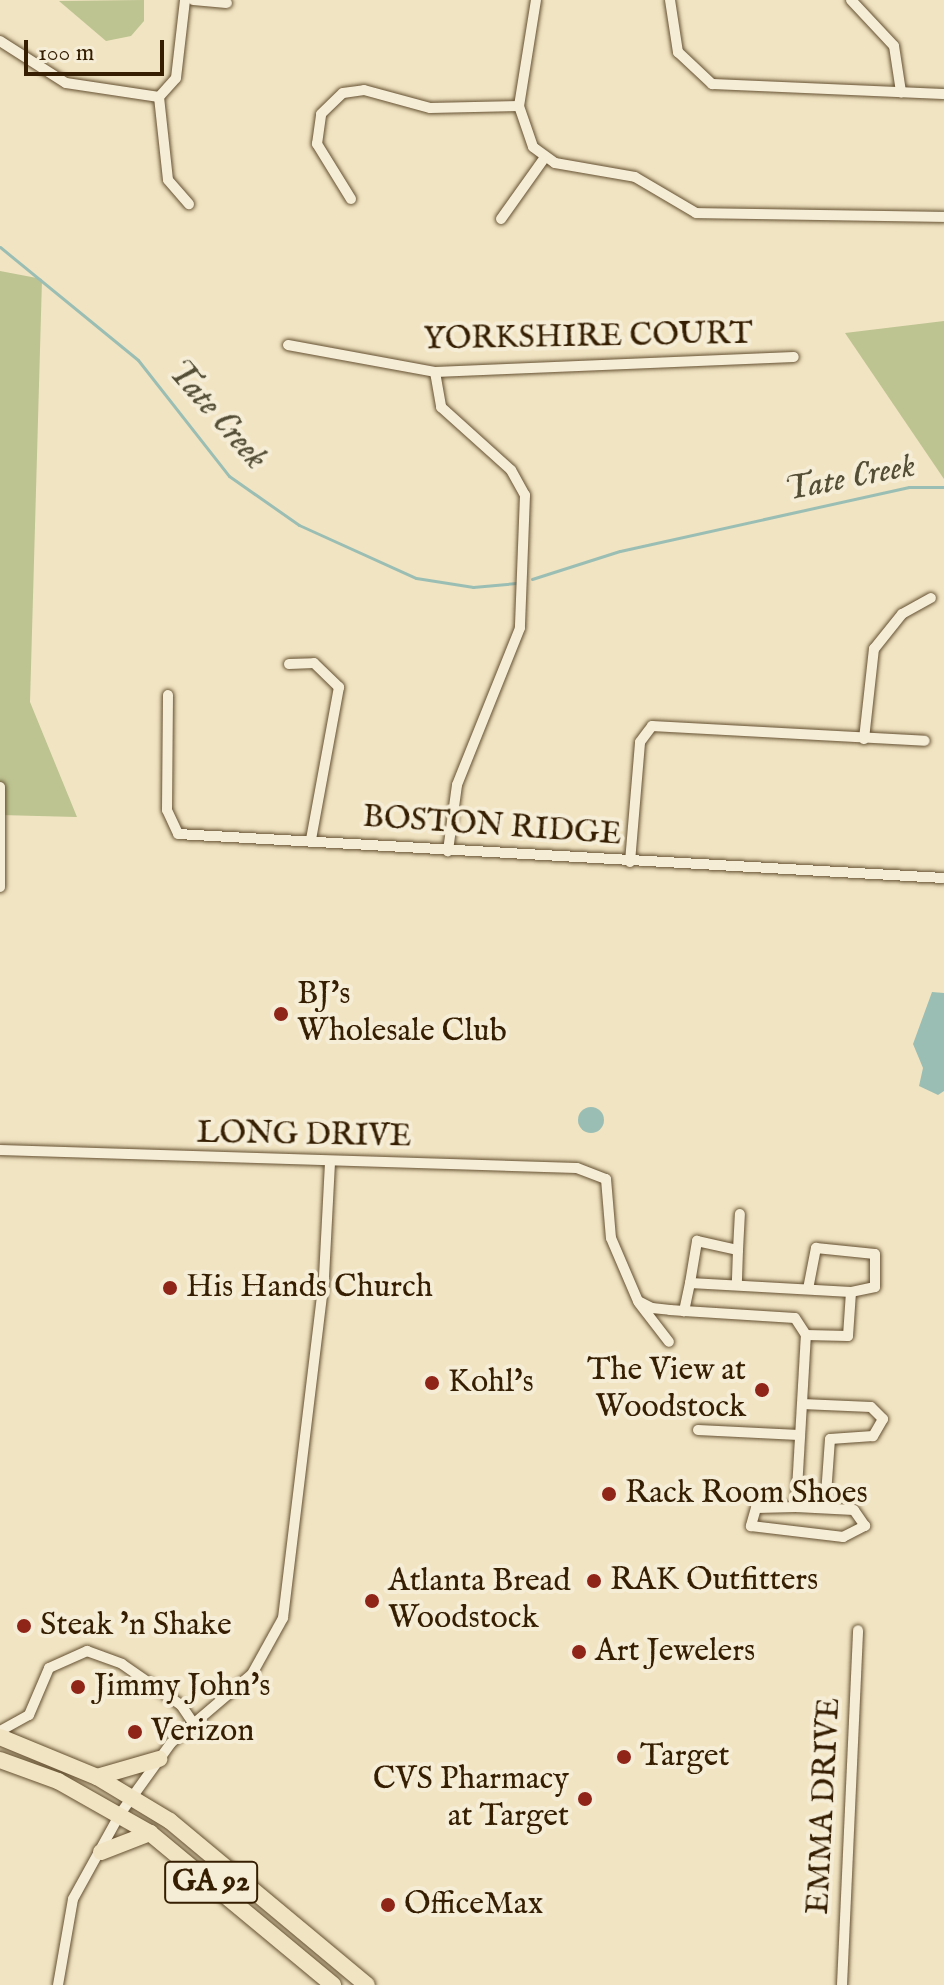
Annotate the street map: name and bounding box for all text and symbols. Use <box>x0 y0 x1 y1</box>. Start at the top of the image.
scale bar <box>28 24 168 74</box>
text: 100 m <box>38 38 94 69</box>
street label: YORKSHIRE COURT <box>423 316 753 360</box>
water label: Tate Creek <box>158 352 276 478</box>
water label: Tate Creek <box>781 445 919 511</box>
street label: BOSTON RIDGE <box>361 799 623 855</box>
place label: BJ's Wholesale Club <box>297 977 507 1052</box>
marker: BJ's Wholesale Club <box>272 1005 290 1023</box>
street label: LONG DRIVE <box>196 1115 412 1157</box>
place label: His Hands Church <box>186 1269 433 1307</box>
marker: His Hands Church <box>161 1279 179 1297</box>
place label: The View at Woodstock <box>587 1353 746 1428</box>
place label: Kohl's <box>448 1364 534 1402</box>
marker: Kohl's <box>423 1374 441 1392</box>
marker: The View at Woodstock <box>753 1381 771 1399</box>
place label: Rack Room Shoes <box>625 1475 868 1513</box>
marker: Rack Room Shoes <box>600 1485 618 1503</box>
place label: RAK Outfitters <box>610 1562 818 1600</box>
place label: Atlanta Bread Woodstock <box>388 1564 570 1639</box>
marker: RAK Outfitters <box>585 1572 603 1590</box>
marker: Atlanta Bread Woodstock <box>363 1592 381 1610</box>
place label: Steak 'n Shake <box>40 1607 232 1645</box>
marker: Steak 'n Shake <box>15 1617 33 1635</box>
place label: Art Jewelers <box>595 1633 755 1671</box>
marker: Art Jewelers <box>570 1643 588 1661</box>
place label: Jimmy John's <box>94 1668 271 1706</box>
marker: Jimmy John's <box>69 1678 87 1696</box>
street label: EMMA DRIVE <box>800 1697 850 1915</box>
place label: Verizon <box>151 1713 254 1751</box>
marker: Verizon <box>126 1723 144 1741</box>
place label: Target <box>640 1738 730 1776</box>
marker: Target <box>615 1748 633 1766</box>
place label: CVS Pharmacy at Target <box>373 1762 569 1837</box>
marker: CVS Pharmacy at Target <box>576 1790 594 1808</box>
road number: GA 92 <box>163 1856 259 1908</box>
place label: OfficeMax <box>404 1886 543 1924</box>
marker: OfficeMax <box>379 1896 397 1914</box>

